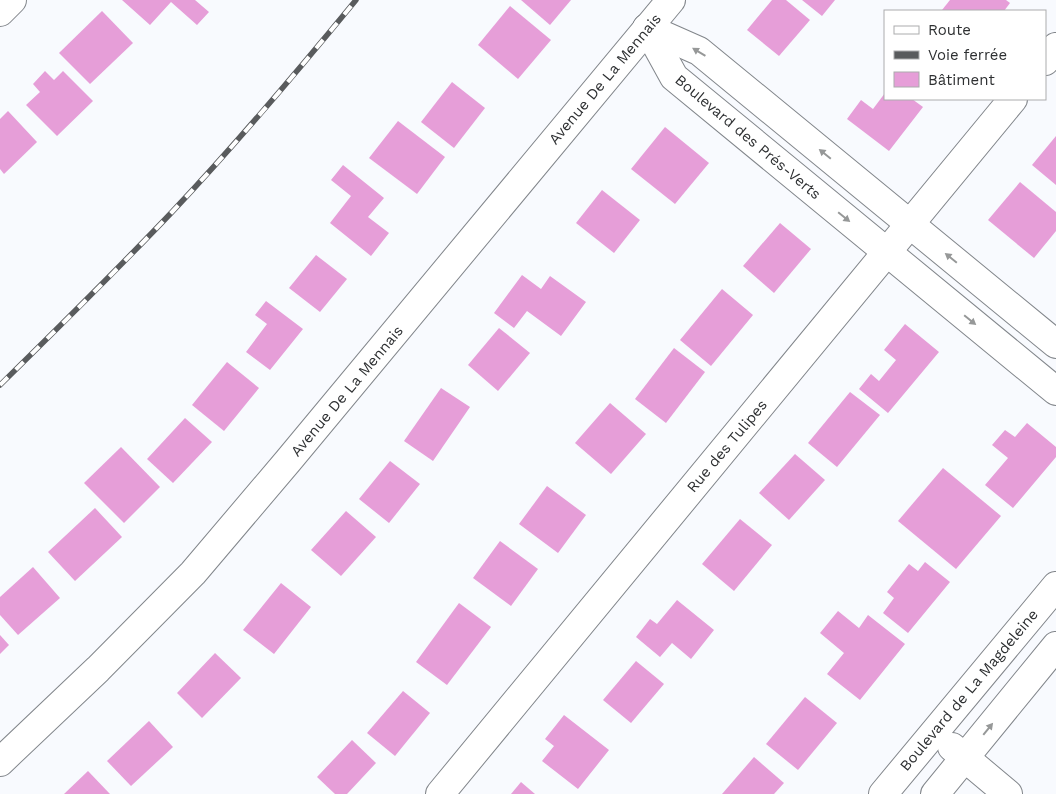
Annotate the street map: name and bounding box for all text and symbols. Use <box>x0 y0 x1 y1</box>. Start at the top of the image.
street label: Avenue De La Mennais <box>545 10 665 148</box>
legend <box>884 10 1046 100</box>
text: Route <box>928 21 971 39</box>
text: Voie ferrée <box>928 46 1007 64</box>
one-way arrow <box>693 47 706 56</box>
street label: Boulevard des Prés-Verts <box>671 71 825 203</box>
text: Bâtiment <box>928 71 995 89</box>
one-way arrow <box>819 149 832 160</box>
one-way arrow <box>838 211 850 222</box>
one-way arrow <box>944 252 957 263</box>
one-way arrow <box>963 315 976 326</box>
street label: Avenue De La Mennais <box>287 322 407 460</box>
street label: Rue des Tulipes <box>683 396 771 496</box>
street label: Boulevard de La Magdeleine <box>896 606 1042 774</box>
one-way arrow <box>982 723 993 736</box>

